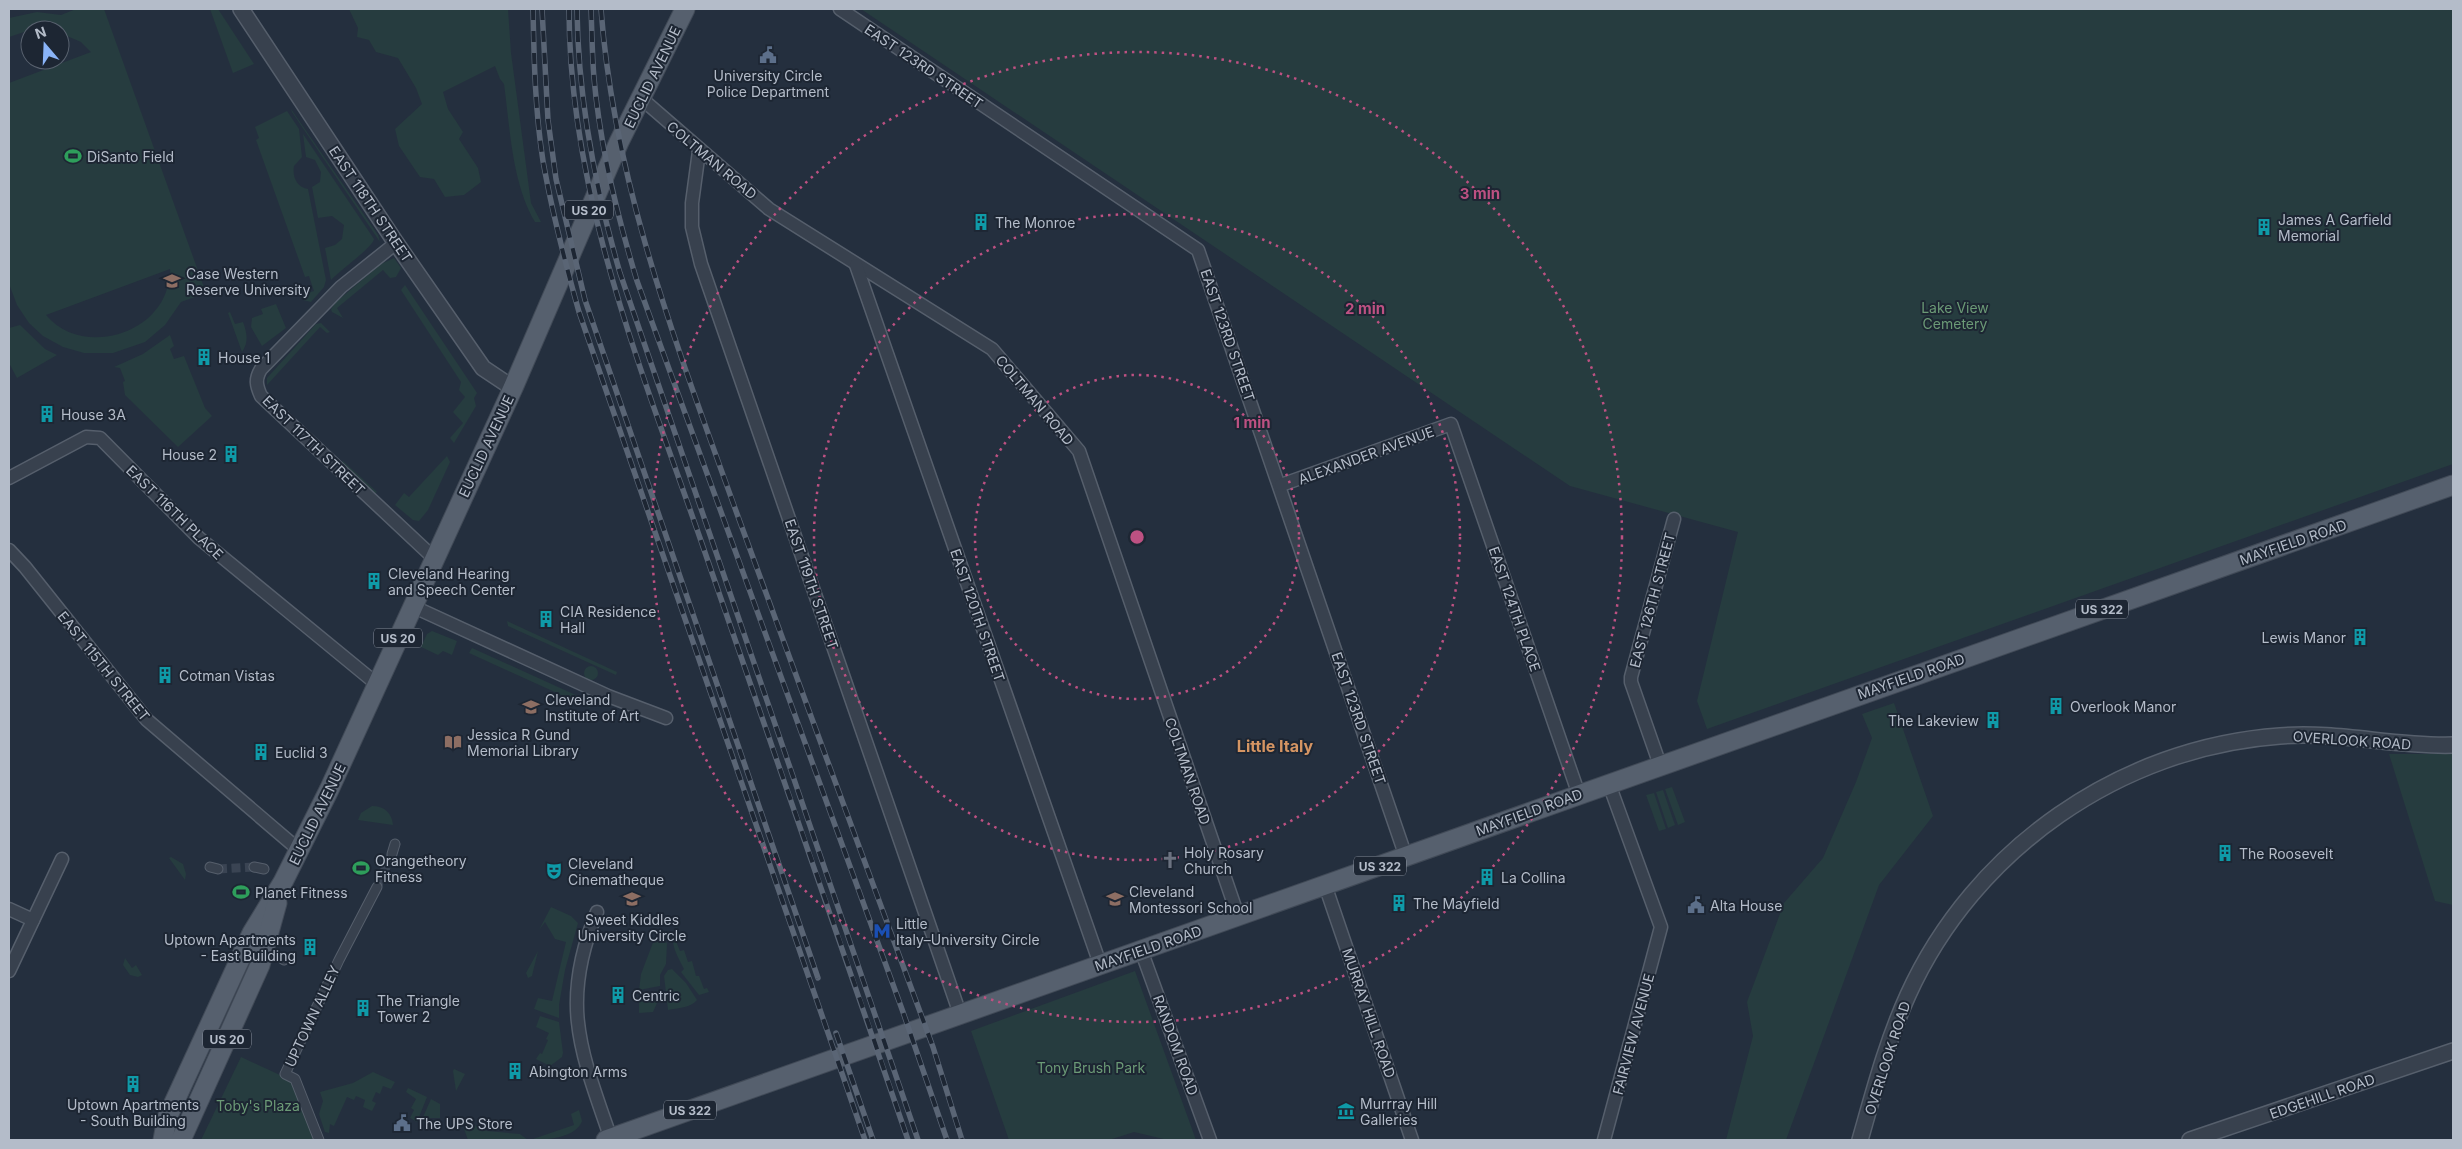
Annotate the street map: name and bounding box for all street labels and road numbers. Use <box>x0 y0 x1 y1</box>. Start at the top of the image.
street label: EAST 123RD STREET <box>862 20 986 112</box>
street label: EUCLID AVENUE <box>620 23 684 131</box>
street label: COLTMAN ROAD <box>664 117 760 203</box>
street label: EAST 118TH STREET <box>326 143 416 265</box>
road number: US 20 <box>565 200 613 220</box>
street label: EAST 123RD STREET <box>1197 267 1259 403</box>
street label: COLTMAN ROAD <box>992 352 1078 448</box>
street label: EAST 117TH STREET <box>259 392 369 498</box>
street label: EUCLID AVENUE <box>455 392 517 500</box>
street label: ALEXANDER AVENUE <box>1296 422 1436 488</box>
street label: EAST 116TH PLACE <box>123 461 227 563</box>
street label: MAYFIELD ROAD <box>2237 516 2349 568</box>
street label: EAST 119TH STREET <box>782 517 842 651</box>
street label: EAST 126TH STREET <box>1626 531 1678 669</box>
street label: EAST 124TH PLACE <box>1486 544 1544 674</box>
street label: EAST 120TH STREET <box>947 546 1009 684</box>
road number: US 322 <box>2076 600 2128 618</box>
street label: EAST 115TH STREET <box>55 608 153 724</box>
road number: US 20 <box>374 628 422 648</box>
street label: EAST 123RD STREET <box>1328 650 1390 786</box>
street label: MAYFIELD ROAD <box>1855 650 1967 702</box>
street label: COLTMAN ROAD <box>1162 715 1214 827</box>
street label: OVERLOOK ROAD <box>2292 727 2412 753</box>
street label: EUCLID AVENUE <box>285 760 349 868</box>
street label: MAYFIELD ROAD <box>1473 785 1585 839</box>
road number: US 322 <box>1354 856 1406 876</box>
street label: MAYFIELD ROAD <box>1092 922 1204 974</box>
street label: MURRAY HILL ROAD <box>1339 946 1399 1080</box>
street label: UPTOWN ALLEY <box>281 962 343 1070</box>
street label: FAIRVIEW AVENUE <box>1609 971 1657 1097</box>
street label: RANDOM ROAD <box>1150 992 1202 1098</box>
street label: OVERLOOK ROAD <box>1861 999 1913 1117</box>
road number: US 20 <box>203 1030 251 1048</box>
street label: EDGEHILL ROAD <box>2267 1070 2377 1122</box>
road number: US 322 <box>664 1100 716 1120</box>

